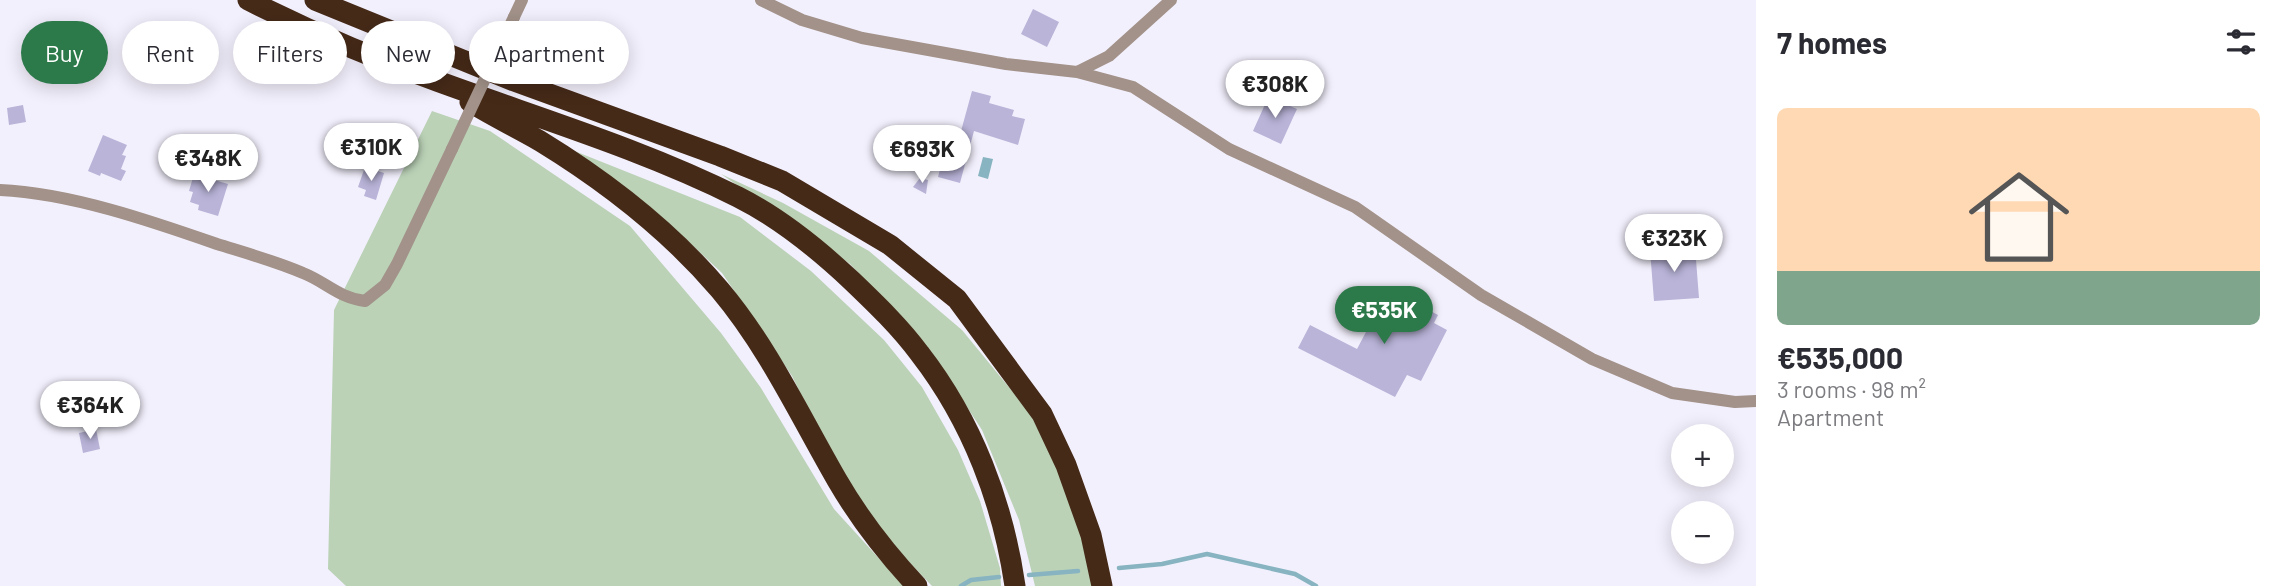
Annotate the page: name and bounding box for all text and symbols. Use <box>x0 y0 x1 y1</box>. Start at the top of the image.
chip: Buy <box>21 21 108 84</box>
chip: Rent <box>122 21 219 84</box>
chip: Filters <box>233 21 347 84</box>
chip: New <box>361 21 455 84</box>
chip: Apartment <box>469 21 629 84</box>
icon: filters <box>2222 23 2260 61</box>
text: 7 homes <box>1777 24 1887 60</box>
pin: €308K <box>1226 60 1324 120</box>
text: €308K <box>1242 69 1308 97</box>
pin: €310K <box>322 124 420 183</box>
pin: €693K <box>873 125 971 185</box>
text: €310K <box>340 132 402 160</box>
pin: €348K <box>159 134 257 194</box>
text: €693K <box>889 134 955 162</box>
text: €348K <box>174 143 242 171</box>
icon: home <box>1956 154 2082 280</box>
pin: €323K <box>1625 215 1723 274</box>
text: €323K <box>1641 223 1707 251</box>
pin: €535K <box>1335 286 1433 346</box>
text: €535K <box>1351 295 1417 323</box>
text: €535,000 <box>1777 339 1903 375</box>
text: 3 rooms · 98 m² <box>1777 375 1926 403</box>
pin: €364K <box>41 382 139 441</box>
text: €364K <box>56 390 124 418</box>
text: Apartment <box>1777 403 1884 431</box>
map controls <box>1671 424 1734 564</box>
button: + <box>1671 424 1734 487</box>
button: − <box>1671 501 1734 564</box>

